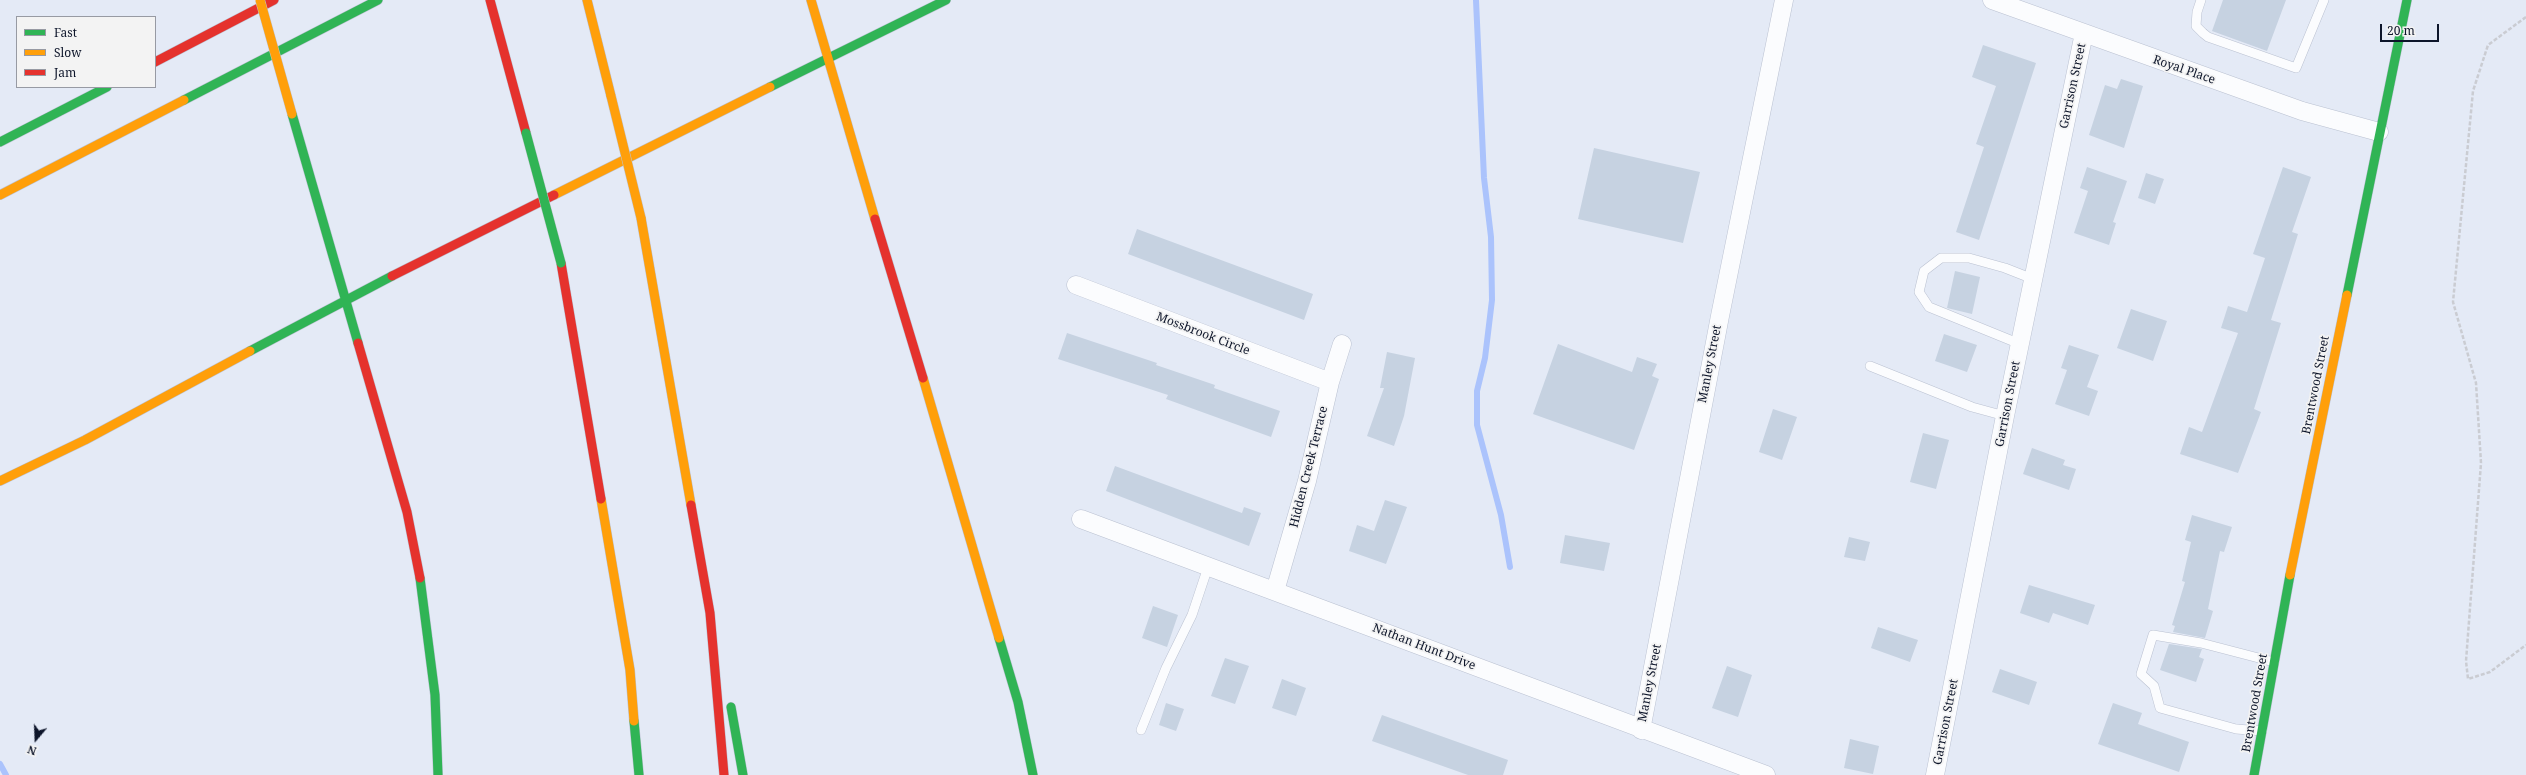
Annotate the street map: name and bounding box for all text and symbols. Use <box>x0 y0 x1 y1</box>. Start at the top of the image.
legend <box>16 16 156 88</box>
scale bar <box>2382 16 2441 42</box>
text: 20 m <box>2387 22 2415 39</box>
text: Fast <box>54 24 77 41</box>
street label: Garrison Street <box>2057 42 2089 130</box>
text: Slow <box>54 44 82 61</box>
street label: Royal Place <box>2151 53 2217 87</box>
text: Jam <box>54 64 76 81</box>
street label: Mossbrook Circle <box>1154 310 1252 358</box>
street label: Manley Street <box>1695 324 1725 404</box>
street label: Brentwood Street <box>2299 335 2333 435</box>
street label: Garrison Street <box>1993 360 2023 448</box>
street label: Hidden Creek Terrace <box>1287 405 1331 529</box>
street label: Nathan Hunt Drive <box>1370 621 1478 673</box>
street label: Manley Street <box>1635 643 1665 723</box>
street label: Brentwood Street <box>2239 652 2271 754</box>
street label: Garrison Street <box>1931 678 1961 766</box>
north arrow <box>16 719 56 759</box>
text: N <box>25 742 38 759</box>

